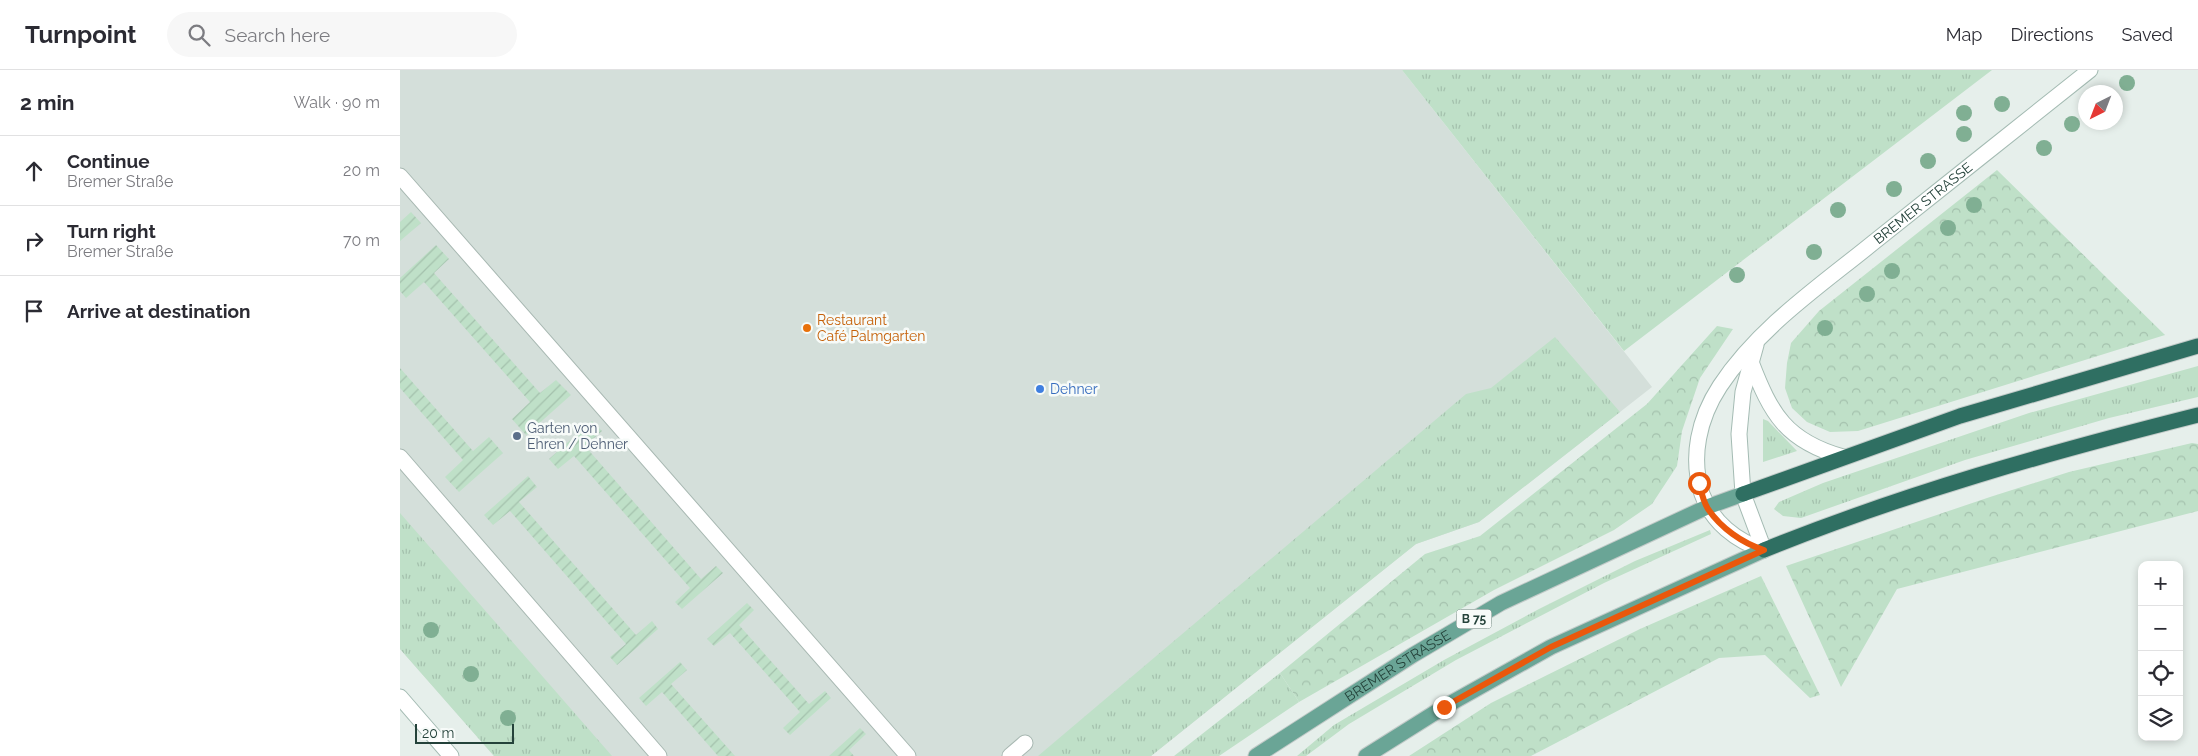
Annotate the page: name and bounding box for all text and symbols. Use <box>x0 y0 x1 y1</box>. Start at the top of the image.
search box <box>167 12 517 57</box>
text: Turnpoint <box>25 20 137 49</box>
icon: search <box>185 21 213 49</box>
text: Search here <box>225 24 330 46</box>
text: Map <box>1946 24 1982 45</box>
text: Directions <box>2010 24 2094 45</box>
text: Saved <box>2122 24 2173 45</box>
north arrow <box>2078 85 2123 130</box>
text: 2 min <box>20 90 74 115</box>
text: Walk · 90 m <box>293 93 380 112</box>
text: Continue <box>67 150 150 172</box>
icon: ahead <box>20 157 48 185</box>
street label: BREMER STRASSE <box>1870 159 1975 247</box>
text: 20 m <box>343 161 380 180</box>
text: Bremer Straße <box>67 172 173 191</box>
text: Turn right <box>67 220 156 242</box>
icon: right <box>20 227 48 255</box>
text: 70 m <box>343 231 380 250</box>
text: Bremer Straße <box>67 242 173 261</box>
icon: arrive <box>20 297 48 325</box>
text: Arrive at destination <box>67 300 251 322</box>
place label: Restaurant Café Palmgarten <box>817 312 925 344</box>
marker: Restaurant Café Palmgarten <box>801 322 813 334</box>
place label: Dehner <box>1050 381 1098 397</box>
marker: Dehner <box>1034 383 1046 395</box>
place label: Garten von Ehren / Dehner <box>527 420 628 452</box>
marker: Garten von Ehren / Dehner <box>511 430 523 442</box>
route start <box>1688 472 1711 495</box>
map controls <box>2138 561 2183 741</box>
button: + <box>2138 561 2183 606</box>
button: − <box>2138 606 2183 651</box>
road number: B 75 <box>1456 610 1492 628</box>
street label: BREMER STRASSE <box>1342 627 1453 705</box>
button: locate <box>2138 651 2183 696</box>
route end <box>1433 696 1456 719</box>
button: layers <box>2138 696 2183 741</box>
scale bar <box>415 721 514 744</box>
text: 20 m <box>422 725 454 741</box>

